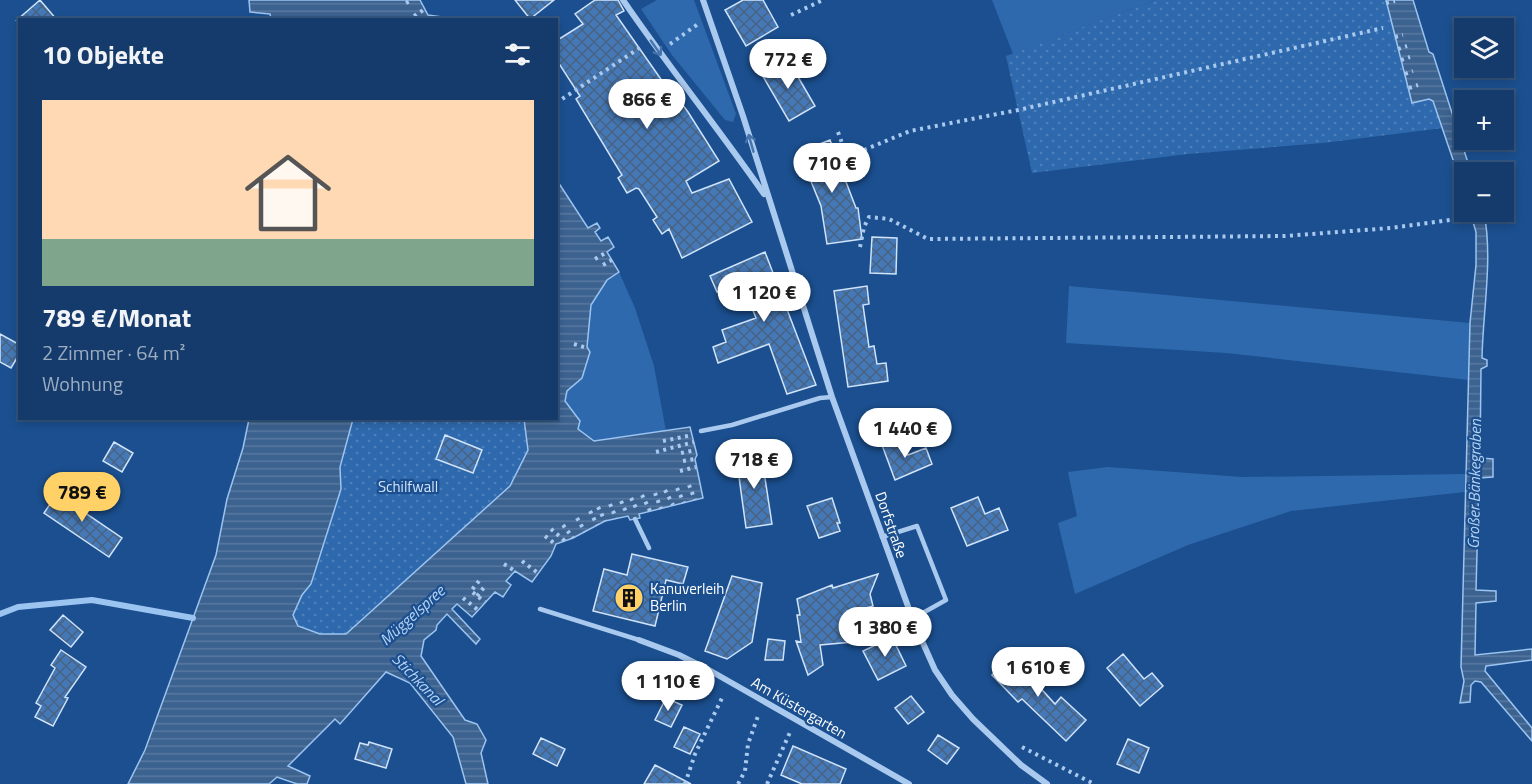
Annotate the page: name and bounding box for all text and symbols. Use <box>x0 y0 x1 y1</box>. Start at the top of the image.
map controls <box>1454 18 1514 222</box>
button: layers <box>1454 18 1514 78</box>
text: 10 Objekte <box>42 35 164 74</box>
icon: filters <box>501 38 534 71</box>
pin: 772 € <box>746 39 830 90</box>
one-way arrow <box>650 40 662 56</box>
text: 772 € <box>763 43 813 74</box>
pin: 866 € <box>605 79 689 130</box>
text: 866 € <box>622 83 672 114</box>
button: + <box>1454 90 1514 150</box>
one-way arrow <box>745 134 756 153</box>
icon: home <box>234 139 342 247</box>
pin: 710 € <box>790 143 874 194</box>
text: 710 € <box>807 147 857 178</box>
button: − <box>1454 162 1514 222</box>
pin: 1 120 € <box>709 272 819 323</box>
text: 1 120 € <box>732 276 796 307</box>
text: 789 €/Monat <box>42 298 191 337</box>
text: 2 Zimmer · 64 m² <box>42 337 185 368</box>
text: Wohnung <box>42 368 123 399</box>
pin: 1 440 € <box>850 408 960 459</box>
text: 1 440 € <box>873 412 937 443</box>
water label: Großer Bänkegraben <box>1461 418 1487 549</box>
pin: 718 € <box>712 439 796 490</box>
text: 718 € <box>729 443 779 474</box>
pin: 789 € <box>40 472 124 523</box>
park label: Schilfwall <box>378 475 438 498</box>
text: 789 € <box>57 476 107 507</box>
street label: Dorfstraße <box>869 489 914 561</box>
place label: Kanuverleih Berlin <box>650 577 724 617</box>
water label: Müggelspree <box>374 578 451 651</box>
building icon: Kanuverleih Berlin <box>613 582 645 614</box>
pin: 1 380 € <box>830 607 940 658</box>
text: 1 380 € <box>853 611 917 642</box>
water label: Stichkanal <box>387 647 450 712</box>
pin: 1 610 € <box>983 647 1093 698</box>
text: 1 610 € <box>1006 651 1070 682</box>
pin: 1 110 € <box>613 661 723 712</box>
text: 1 110 € <box>636 665 700 696</box>
street label: Am Küstergarten <box>747 671 851 744</box>

